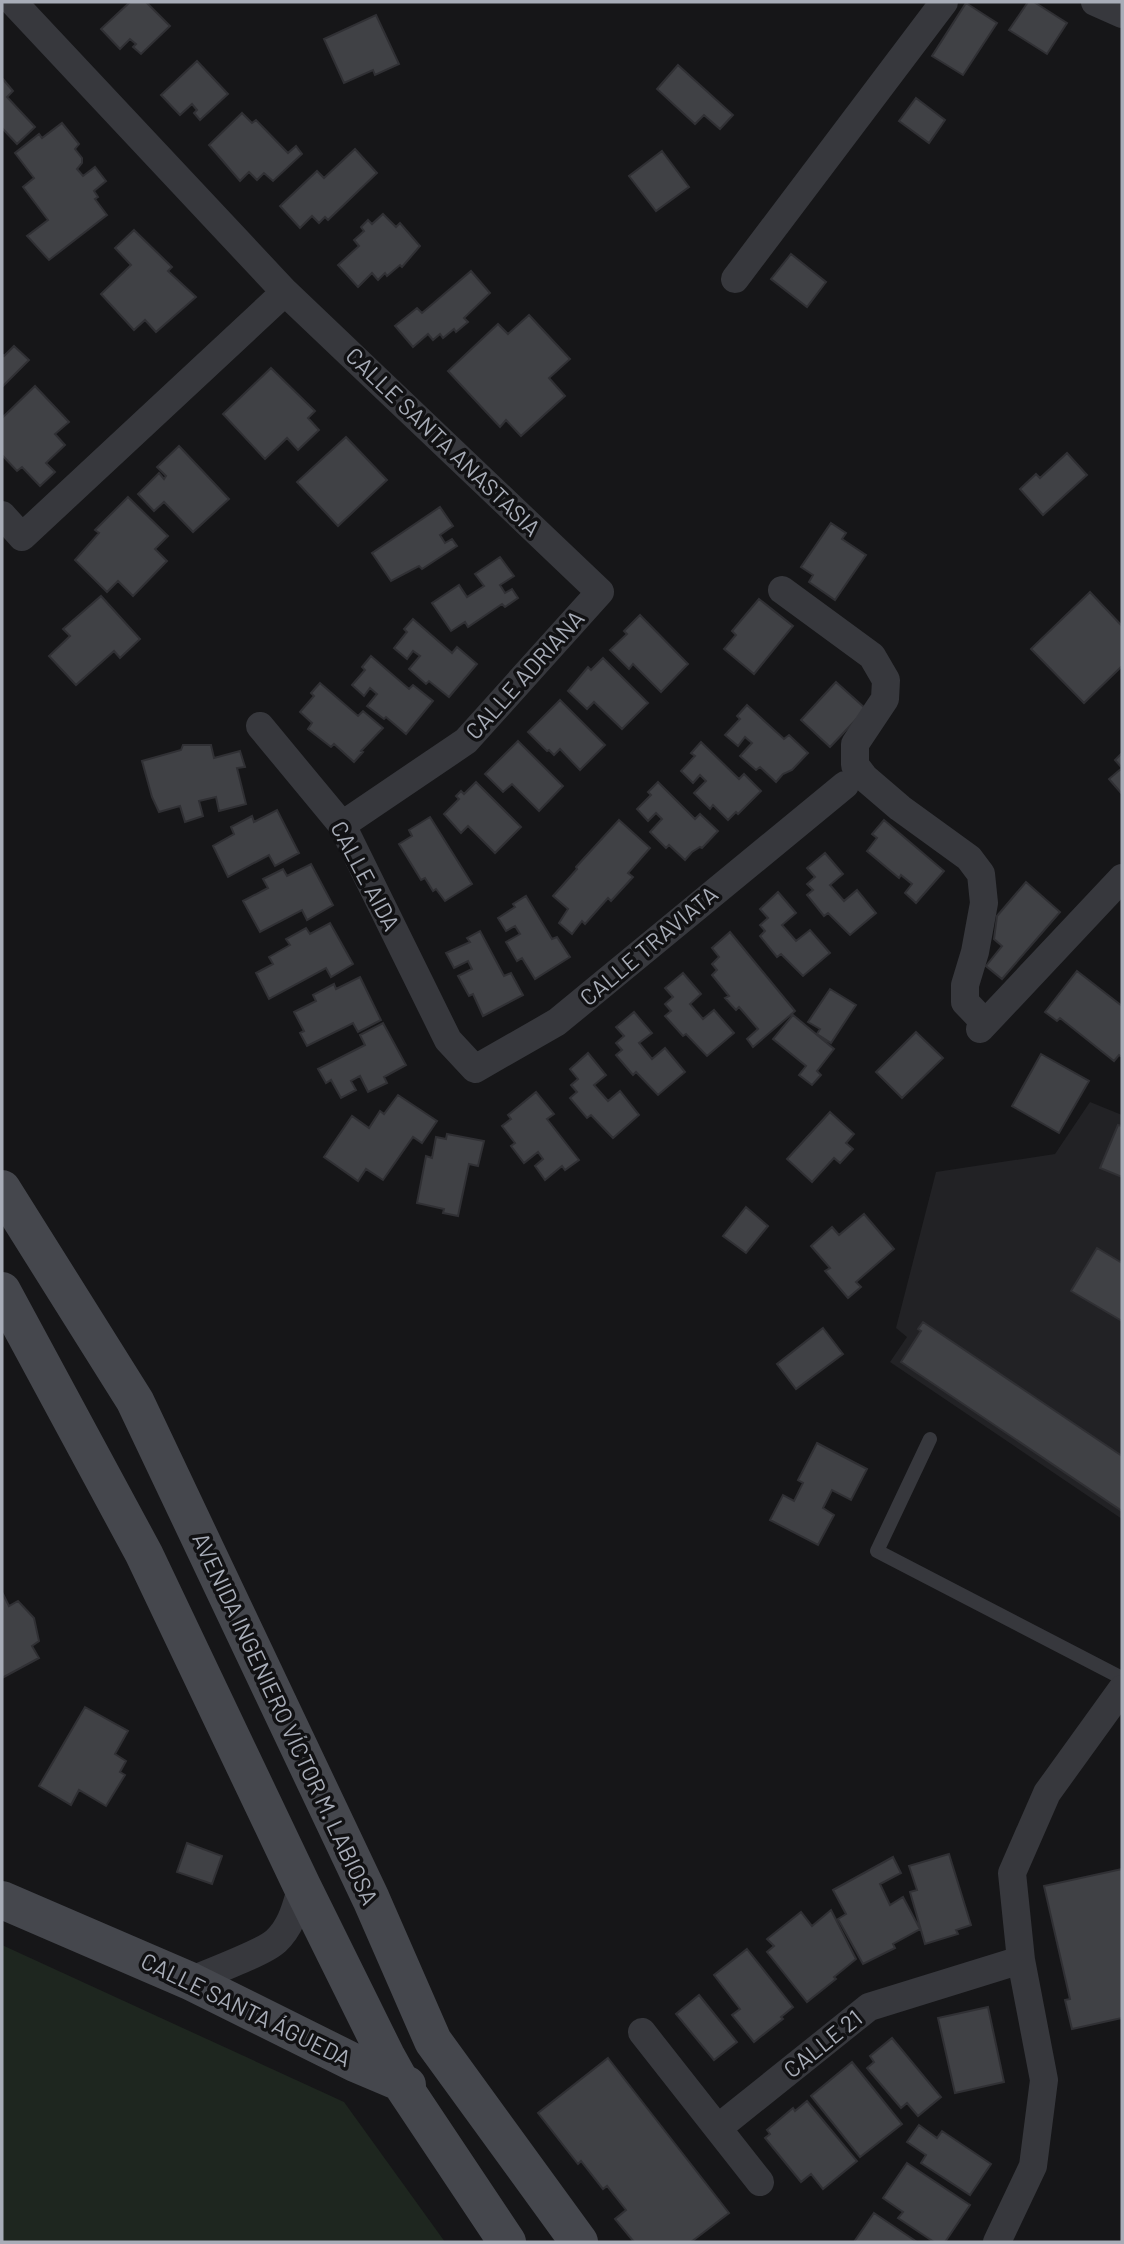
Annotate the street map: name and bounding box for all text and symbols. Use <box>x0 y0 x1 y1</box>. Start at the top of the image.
street label: CALLE SANTA ANASTASIA <box>341 341 547 542</box>
street label: CALLE ADRIANA <box>459 604 590 745</box>
street label: CALLE AIDA <box>325 816 406 935</box>
street label: CALLE TRAVIATA <box>574 879 723 1011</box>
street label: AVENIDA INGENIERO VÍCTOR M. LABIOSA <box>187 1528 385 1909</box>
street label: CALLE SANTA ÁGUEDA <box>137 1946 356 2072</box>
street label: CALLE 21 <box>778 2003 867 2083</box>

